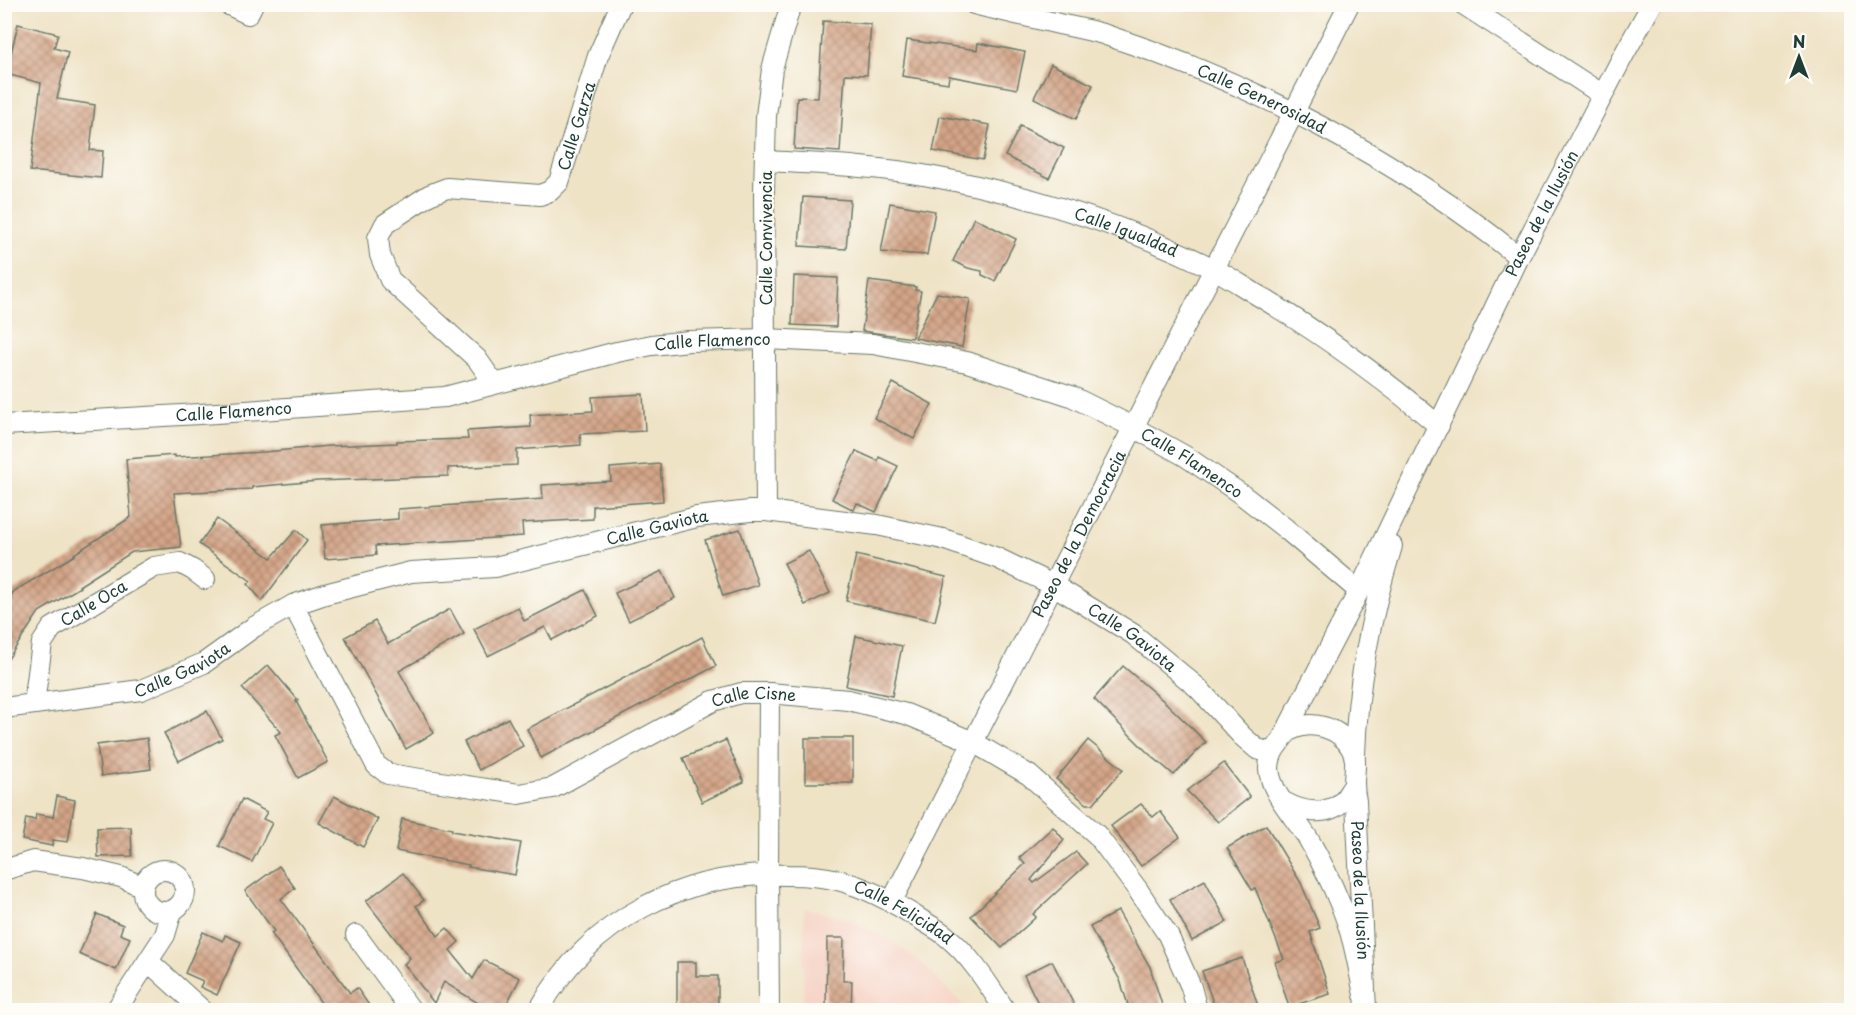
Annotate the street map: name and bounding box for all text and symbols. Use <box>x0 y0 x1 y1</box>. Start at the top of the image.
north arrow <box>1769 27 1829 87</box>
text: N <box>1793 29 1805 53</box>
street label: Calle Generosidad <box>1194 57 1332 139</box>
street label: Calle Garza <box>550 78 600 173</box>
street label: Paseo de la Ilusión <box>1498 146 1583 280</box>
street label: Calle Convivencia <box>753 170 777 305</box>
street label: Calle Igualdad <box>1071 200 1182 262</box>
street label: Calle Flamenco <box>653 326 771 356</box>
street label: Calle Flamenco <box>175 395 293 426</box>
street label: Calle Flamenco <box>1137 421 1248 503</box>
street label: Paseo de la Democracia <box>1025 445 1131 622</box>
street label: Calle Gaviota <box>603 503 710 550</box>
street label: Calle Oca <box>55 573 131 632</box>
street label: Calle Gaviota <box>1084 596 1182 677</box>
street label: Calle Gaviota <box>133 635 234 702</box>
street label: Calle Cisne <box>708 680 797 712</box>
street label: Paseo de la Ilusión <box>1346 820 1377 960</box>
street label: Calle Felicidad <box>851 873 960 949</box>

